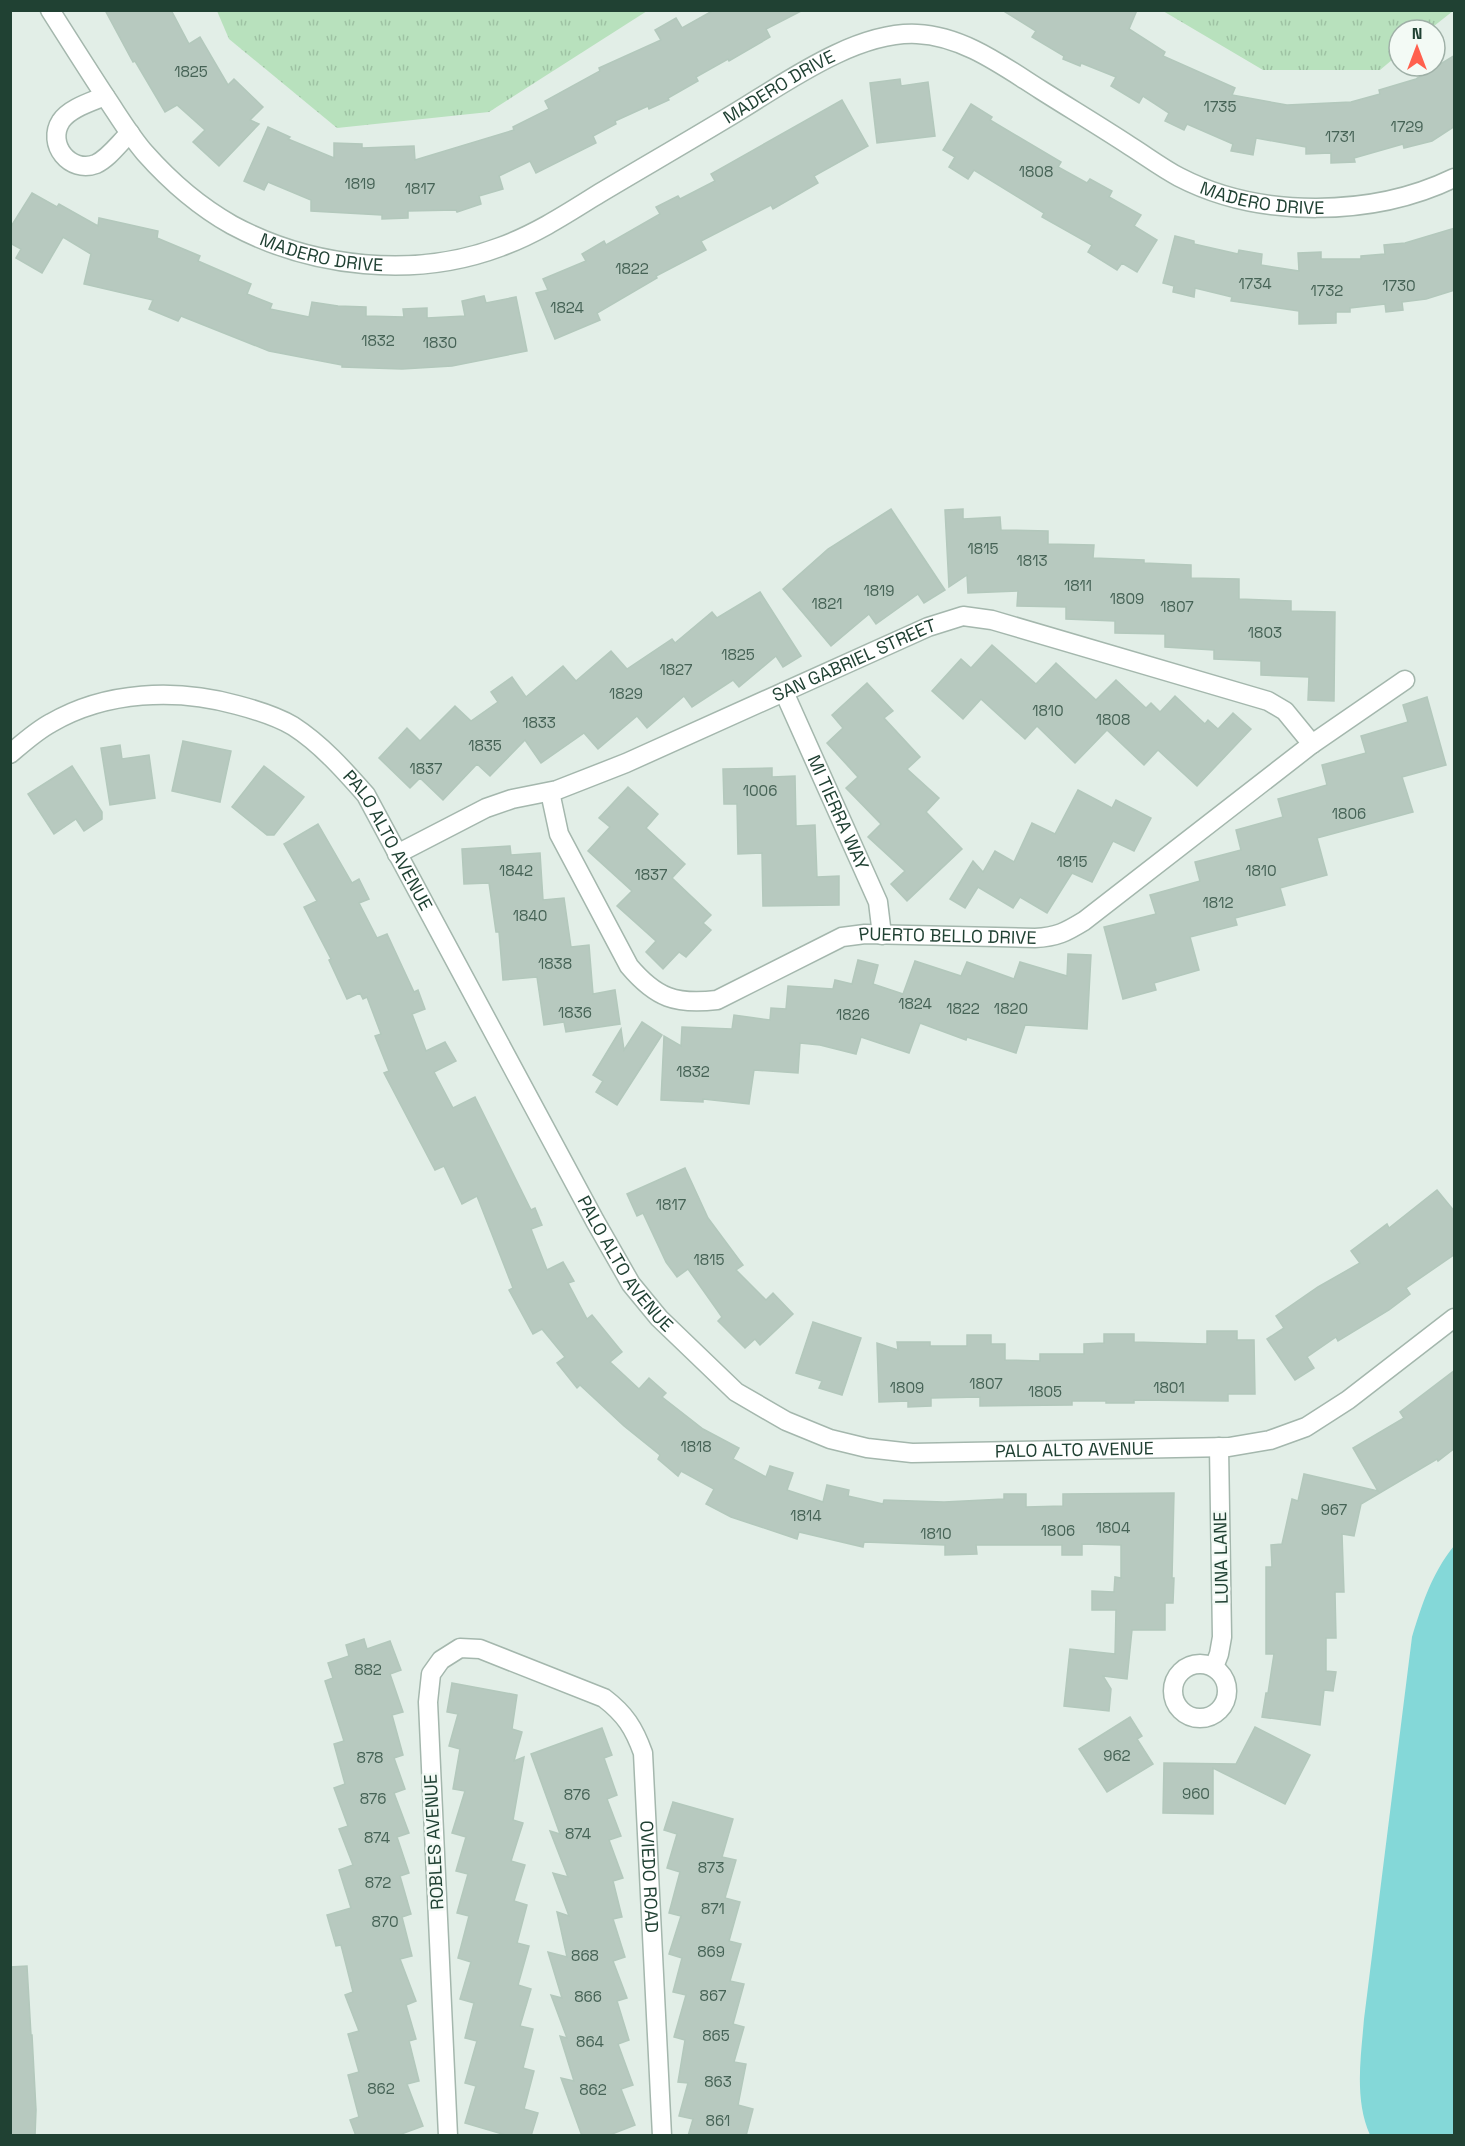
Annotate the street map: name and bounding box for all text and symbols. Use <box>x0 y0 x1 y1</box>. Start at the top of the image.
north arrow <box>1387 18 1447 78</box>
text: N <box>1412 23 1422 44</box>
street label: MADERO DRIVE <box>719 44 838 129</box>
house number: 1825 <box>174 62 208 81</box>
house number: 1735 <box>1204 97 1236 116</box>
house number: 1729 <box>1391 117 1423 136</box>
house number: 1731 <box>1325 127 1355 146</box>
house number: 1808 <box>1019 162 1053 181</box>
house number: 1819 <box>344 174 376 193</box>
street label: MADERO DRIVE <box>1197 176 1325 219</box>
house number: 1817 <box>405 179 435 198</box>
street label: MADERO DRIVE <box>257 228 384 276</box>
house number: 1822 <box>615 259 649 278</box>
house number: 1734 <box>1238 274 1272 293</box>
house number: 1730 <box>1382 276 1416 295</box>
house number: 1732 <box>1311 281 1343 300</box>
house number: 1824 <box>550 298 584 317</box>
house number: 1832 <box>361 331 395 350</box>
house number: 1830 <box>423 333 457 352</box>
house number: 1815 <box>968 539 998 558</box>
house number: 1813 <box>1017 551 1047 570</box>
house number: 1811 <box>1064 576 1092 595</box>
house number: 1819 <box>863 581 895 600</box>
house number: 1809 <box>1110 589 1144 608</box>
house number: 1821 <box>812 594 842 613</box>
house number: 1807 <box>1160 597 1194 616</box>
street label: SAN GABRIEL STREET <box>768 613 939 707</box>
house number: 1803 <box>1248 623 1282 642</box>
house number: 1825 <box>721 645 755 664</box>
house number: 1827 <box>659 660 693 679</box>
house number: 1829 <box>609 684 643 703</box>
house number: 1810 <box>1032 701 1064 720</box>
house number: 1808 <box>1096 710 1130 729</box>
house number: 1833 <box>522 713 556 732</box>
house number: 1835 <box>468 736 502 755</box>
street label: MI TIERRA WAY <box>803 751 874 874</box>
house number: 1837 <box>409 759 443 778</box>
street label: PALO ALTO AVENUE <box>338 765 438 914</box>
house number: 1006 <box>743 781 777 800</box>
house number: 1806 <box>1332 804 1366 823</box>
house number: 1815 <box>1057 852 1087 871</box>
house number: 1842 <box>499 861 533 880</box>
house number: 1810 <box>1245 861 1277 880</box>
house number: 1837 <box>634 865 668 884</box>
house number: 1812 <box>1203 893 1233 912</box>
house number: 1840 <box>513 906 547 925</box>
street label: PUERTO BELLO DRIVE <box>857 922 1037 949</box>
house number: 1838 <box>538 954 572 973</box>
house number: 1824 <box>898 994 932 1013</box>
house number: 1822 <box>946 999 980 1018</box>
house number: 1820 <box>994 999 1028 1018</box>
house number: 1836 <box>558 1003 592 1022</box>
house number: 1826 <box>836 1005 870 1024</box>
house number: 1832 <box>676 1062 710 1081</box>
street label: PALO ALTO AVENUE <box>573 1192 678 1337</box>
house number: 1817 <box>656 1195 686 1214</box>
house number: 1815 <box>694 1250 724 1269</box>
house number: 1807 <box>969 1374 1003 1393</box>
house number: 1809 <box>890 1378 924 1397</box>
house number: 1801 <box>1153 1378 1185 1397</box>
house number: 1805 <box>1028 1382 1062 1401</box>
street label: PALO ALTO AVENUE <box>995 1436 1154 1462</box>
house number: 1818 <box>680 1437 712 1456</box>
house number: 967 <box>1321 1500 1347 1519</box>
house number: 1814 <box>790 1506 822 1525</box>
street label: LUNA LANE <box>1208 1512 1233 1604</box>
house number: 1804 <box>1096 1518 1130 1537</box>
house number: 1806 <box>1041 1521 1075 1540</box>
house number: 1810 <box>920 1524 952 1543</box>
house number: 882 <box>354 1660 382 1679</box>
house number: 962 <box>1103 1746 1131 1765</box>
house number: 878 <box>357 1748 383 1767</box>
street label: ROBLES AVENUE <box>418 1774 449 1911</box>
house number: 960 <box>1182 1784 1210 1803</box>
house number: 876 <box>564 1785 590 1804</box>
house number: 876 <box>360 1789 386 1808</box>
street label: OVIEDO ROAD <box>635 1820 664 1933</box>
house number: 874 <box>565 1824 591 1843</box>
house number: 874 <box>364 1828 390 1847</box>
house number: 873 <box>698 1858 724 1877</box>
house number: 872 <box>365 1873 391 1892</box>
house number: 871 <box>701 1899 725 1918</box>
house number: 870 <box>371 1912 399 1931</box>
house number: 869 <box>697 1942 725 1961</box>
house number: 868 <box>571 1946 599 1965</box>
house number: 867 <box>700 1986 726 2005</box>
house number: 866 <box>574 1987 602 2006</box>
house number: 865 <box>702 2026 730 2045</box>
house number: 864 <box>576 2032 604 2051</box>
house number: 863 <box>704 2072 732 2091</box>
house number: 862 <box>367 2079 395 2098</box>
house number: 862 <box>579 2080 607 2099</box>
house number: 861 <box>706 2111 730 2130</box>

